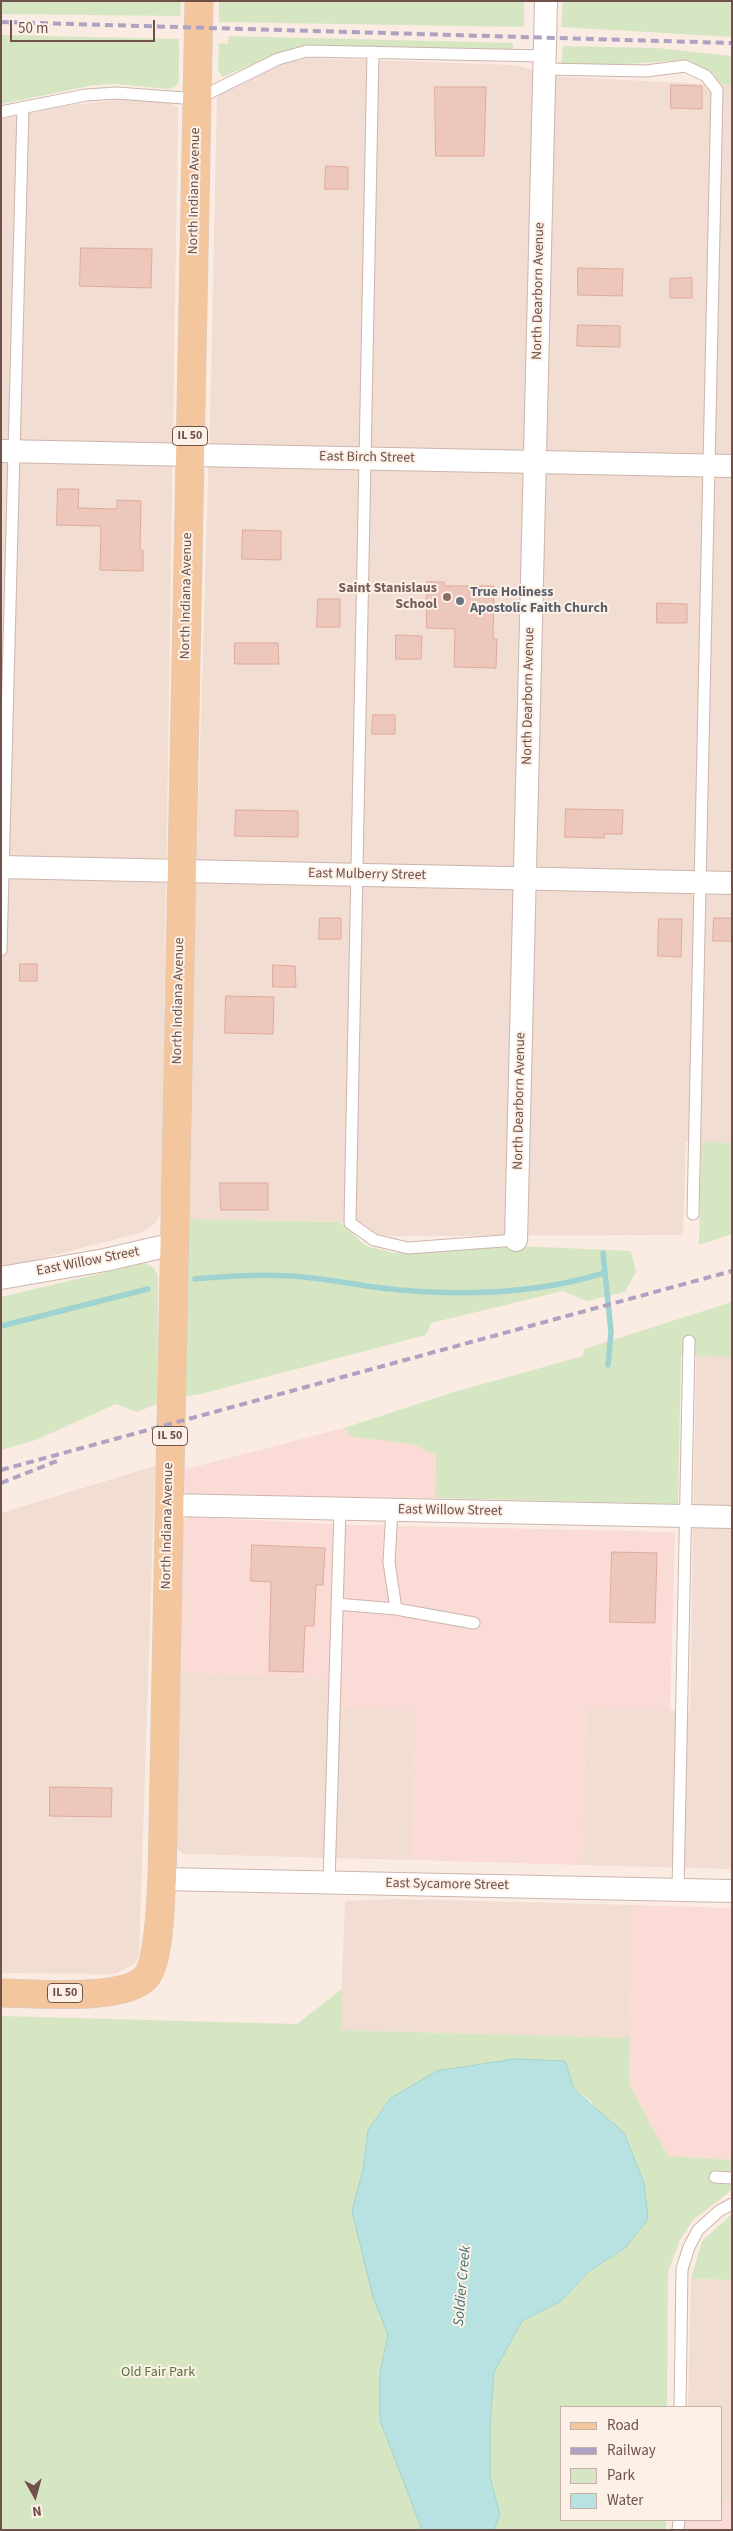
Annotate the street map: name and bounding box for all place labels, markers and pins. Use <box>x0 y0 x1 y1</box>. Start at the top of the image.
place label: Saint Stanislaus School <box>338 581 437 614</box>
place label: True Holiness Apostolic Faith Church <box>470 585 608 618</box>
marker: Saint Stanislaus School <box>441 591 453 603</box>
marker: True Holiness Apostolic Faith Church <box>454 595 466 607</box>

